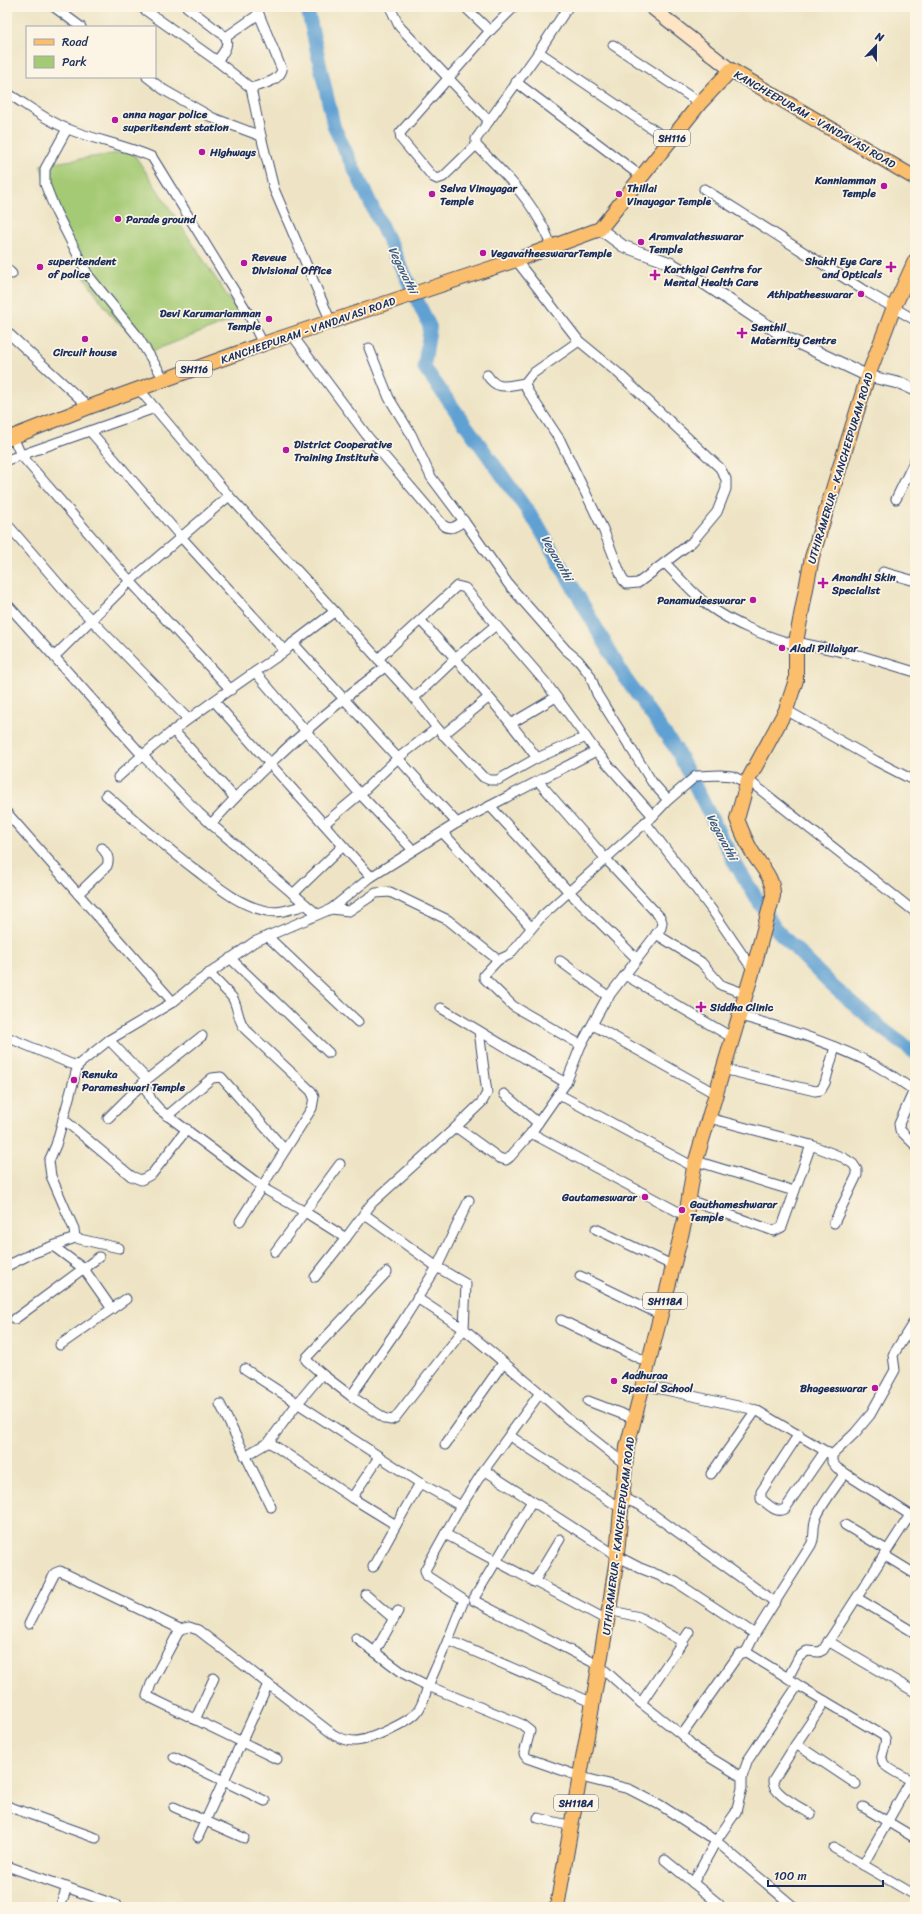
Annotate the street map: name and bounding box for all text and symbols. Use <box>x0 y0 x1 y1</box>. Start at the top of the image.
legend <box>26 26 156 78</box>
north arrow <box>856 26 896 66</box>
text: N <box>872 27 887 48</box>
text: Road <box>62 31 89 53</box>
text: Park <box>62 51 87 73</box>
street label: KANCHEEPURAM - VANDAVASI ROAD <box>730 65 900 174</box>
place label: anna nagar police superitendent station <box>122 105 229 137</box>
marker: anna nagar police superitendent station <box>110 115 120 125</box>
road number: SH116 <box>654 130 690 146</box>
place label: Highways <box>209 143 257 162</box>
marker: Highways <box>197 147 207 157</box>
place label: Kanniamman Temple <box>814 171 876 203</box>
place label: Selva Vinayagar Temple <box>439 179 519 211</box>
place label: Thillai Vinayagar Temple <box>627 179 712 211</box>
marker: Kanniamman Temple <box>879 181 889 191</box>
marker: Selva Vinayagar Temple <box>427 189 437 199</box>
marker: Thillai Vinayagar Temple <box>614 189 624 199</box>
place label: Parade ground <box>126 210 197 229</box>
marker: Parade ground <box>113 214 123 224</box>
place label: Aramvalatheswarar Temple <box>648 227 744 259</box>
marker: Aramvalatheswarar Temple <box>636 237 646 247</box>
water label: Vegavathi <box>382 242 425 300</box>
place label: VegavatheeswararTemple <box>491 244 612 263</box>
place label: Reveue Divisional Office <box>251 248 332 280</box>
marker: VegavatheeswararTemple <box>478 248 488 258</box>
place label: superitendent of police <box>47 252 117 284</box>
place label: Shakti Eye Care and Opticals <box>804 252 883 284</box>
marker: Reveue Divisional Office <box>239 258 249 268</box>
place label: Karthigai Centre for Mental Health Care <box>663 260 763 292</box>
marker: Shakti Eye Care and Opticals <box>885 261 897 273</box>
marker: superitendent of police <box>35 262 45 272</box>
marker: Karthigai Centre for Mental Health Care <box>649 269 661 281</box>
place label: Athipatheeswarar <box>766 285 854 304</box>
marker: Athipatheeswarar <box>856 289 866 299</box>
street label: KANCHEEPURAM - VANDAVASI ROAD <box>218 291 399 369</box>
place label: Devi Karumariamman Temple <box>160 304 261 336</box>
marker: Devi Karumariamman Temple <box>264 314 274 324</box>
place label: Senthil Maternity Centre <box>750 318 837 350</box>
marker: Senthil Maternity Centre <box>736 327 748 339</box>
marker: Circuit house <box>80 334 90 344</box>
place label: Circuit house <box>52 343 118 362</box>
road number: SH116 <box>176 361 212 377</box>
street label: UTHIRAMERUR - KANCHEEPURAM ROAD <box>802 370 879 566</box>
place label: District Cooperative Training Institute <box>294 435 393 467</box>
marker: District Cooperative Training Institute <box>281 445 291 455</box>
water label: Vegavathi <box>535 531 580 588</box>
place label: Anandhi Skin Specialist <box>831 568 896 600</box>
marker: Anandhi Skin Specialist <box>817 577 829 589</box>
place label: Panamudeeswarar <box>657 591 746 610</box>
marker: Panamudeeswarar <box>748 595 758 605</box>
place label: Aladi Pillaiyar <box>789 639 859 658</box>
marker: Aladi Pillaiyar <box>777 643 787 653</box>
water label: Vegavathi <box>700 810 745 867</box>
place label: Siddha Clinic <box>709 998 774 1017</box>
marker: Siddha Clinic <box>695 1001 707 1013</box>
place label: Renuka Parameshwari Temple <box>81 1065 186 1097</box>
marker: Renuka Parameshwari Temple <box>69 1075 79 1085</box>
place label: Gautameswarar <box>561 1188 638 1207</box>
marker: Gautameswarar <box>640 1192 650 1202</box>
place label: Gauthameshwarar Temple <box>689 1195 778 1227</box>
marker: Gauthameshwarar Temple <box>677 1205 687 1215</box>
road number: SH118A <box>643 1293 687 1309</box>
place label: Aadhuraa Special School <box>621 1366 694 1398</box>
marker: Aadhuraa Special School <box>609 1376 619 1386</box>
place label: Bhageeswarar <box>800 1379 868 1398</box>
marker: Bhageeswarar <box>870 1383 880 1393</box>
street label: UTHIRAMERUR - KANCHEEPURAM ROAD <box>597 1436 640 1636</box>
road number: SH118A <box>554 1795 598 1811</box>
scale bar <box>768 1862 883 1888</box>
text: 100 m <box>774 1865 807 1887</box>

